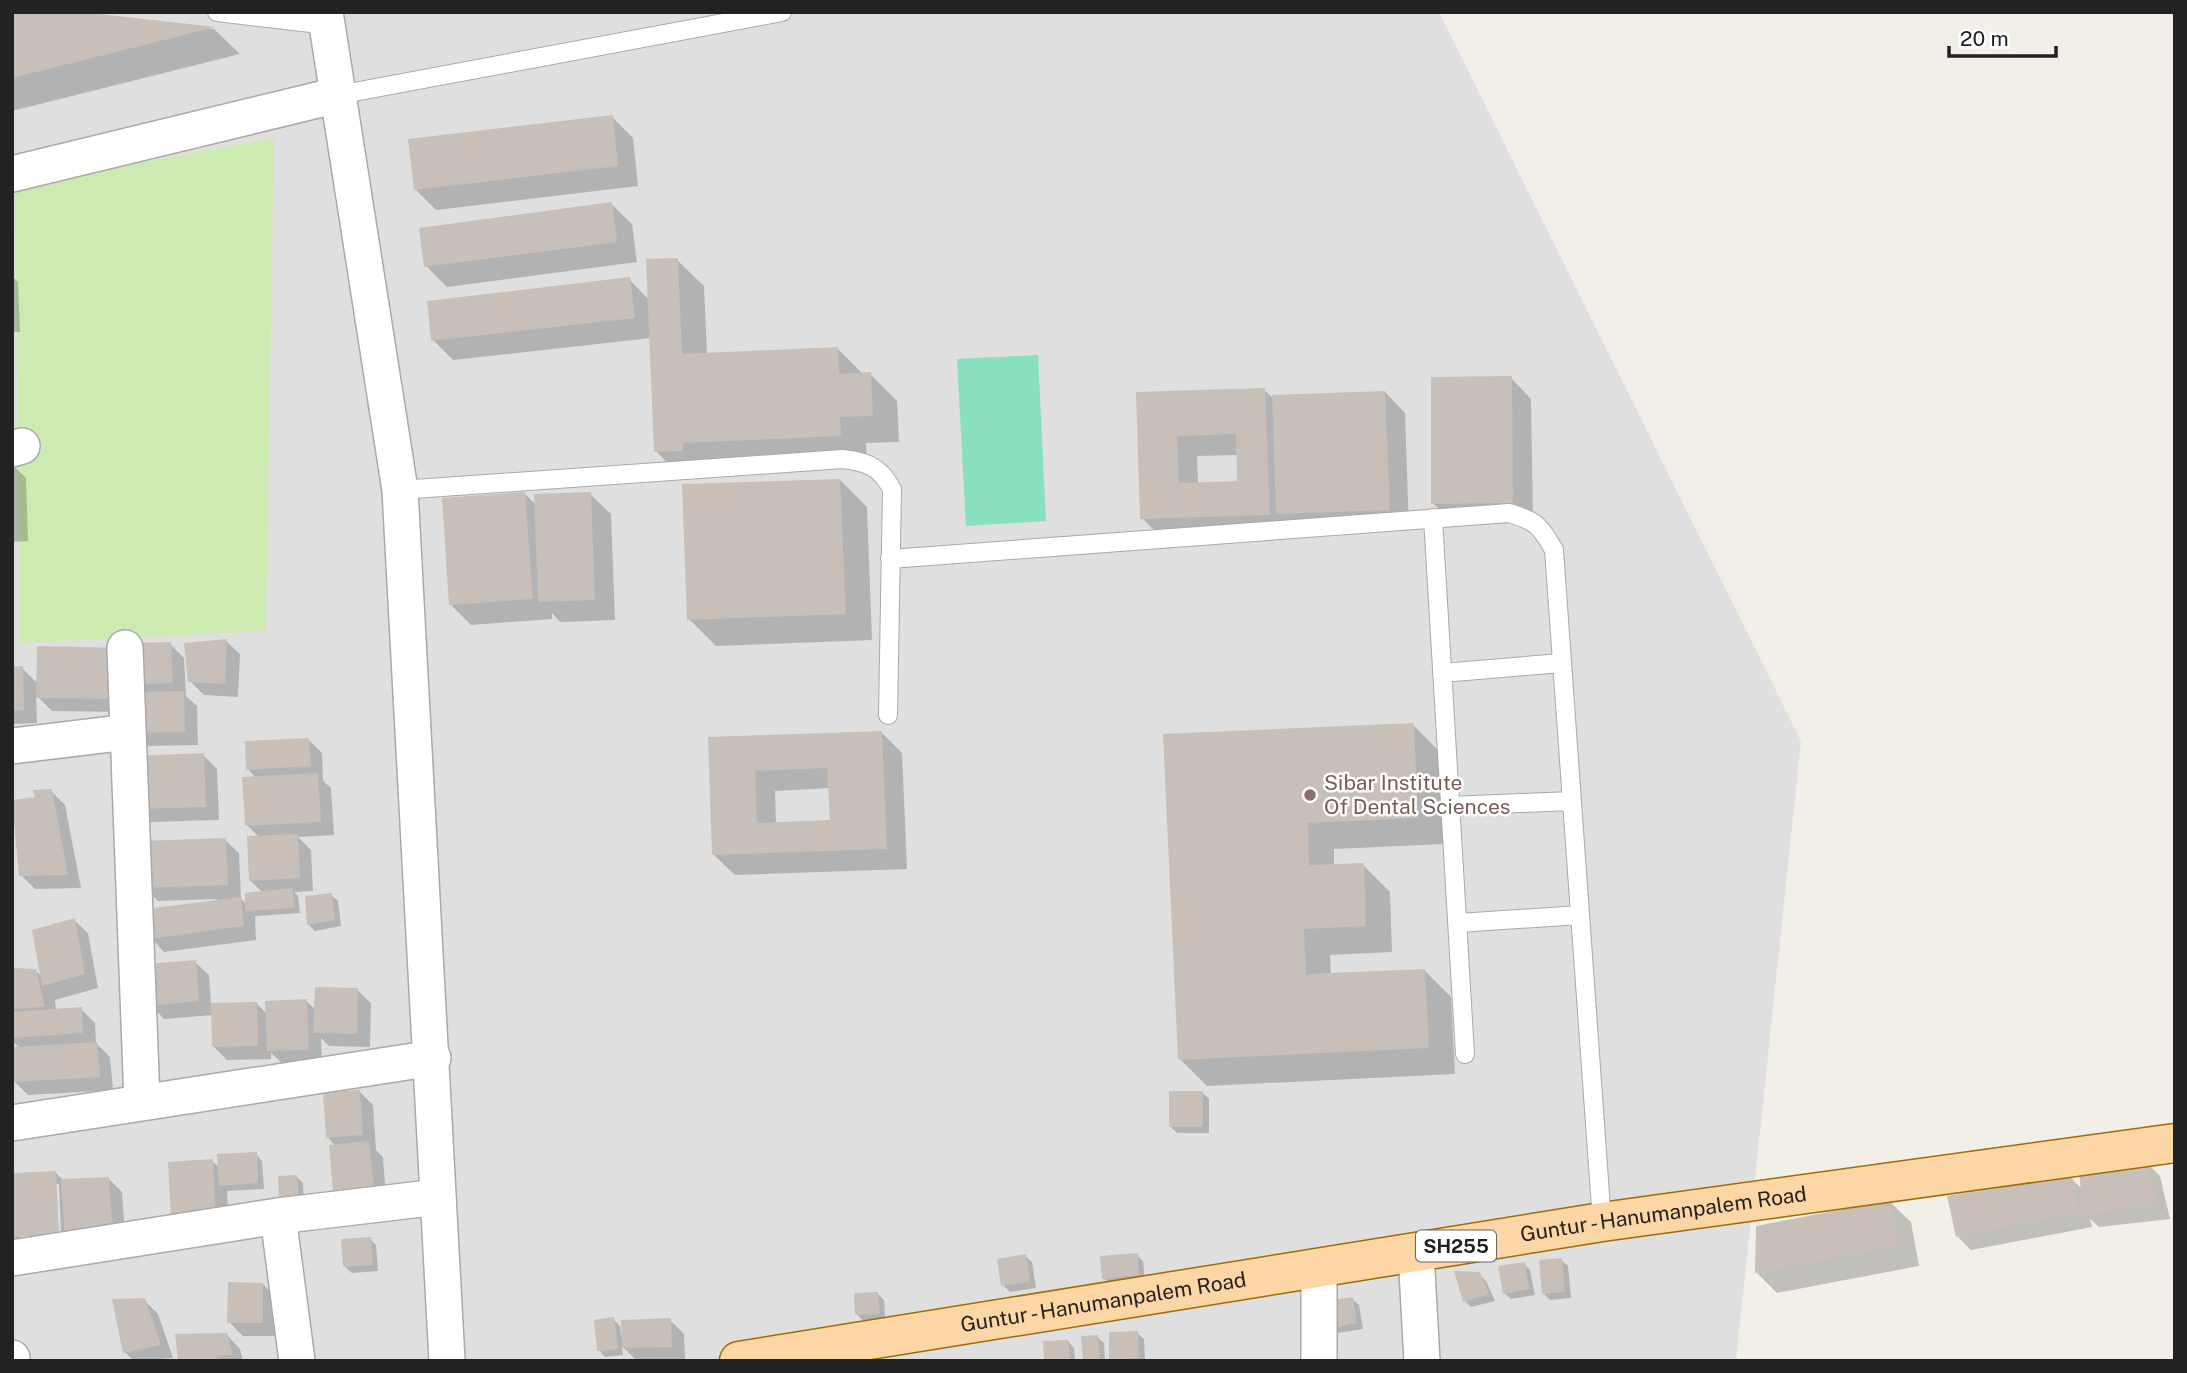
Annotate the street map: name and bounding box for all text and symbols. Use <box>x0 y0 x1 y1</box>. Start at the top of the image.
scale bar <box>1949 14 2056 58</box>
text: 20 m <box>1960 26 2009 51</box>
place label: Sibar Institute Of Dental Sciences <box>1324 770 1511 819</box>
marker: Sibar Institute Of Dental Sciences <box>1302 787 1318 803</box>
street label: Guntur - Hanumanpalem Road <box>1518 1181 1808 1247</box>
road number: SH255 <box>1416 1230 1496 1262</box>
street label: Guntur - Hanumanpalem Road <box>958 1266 1248 1337</box>

